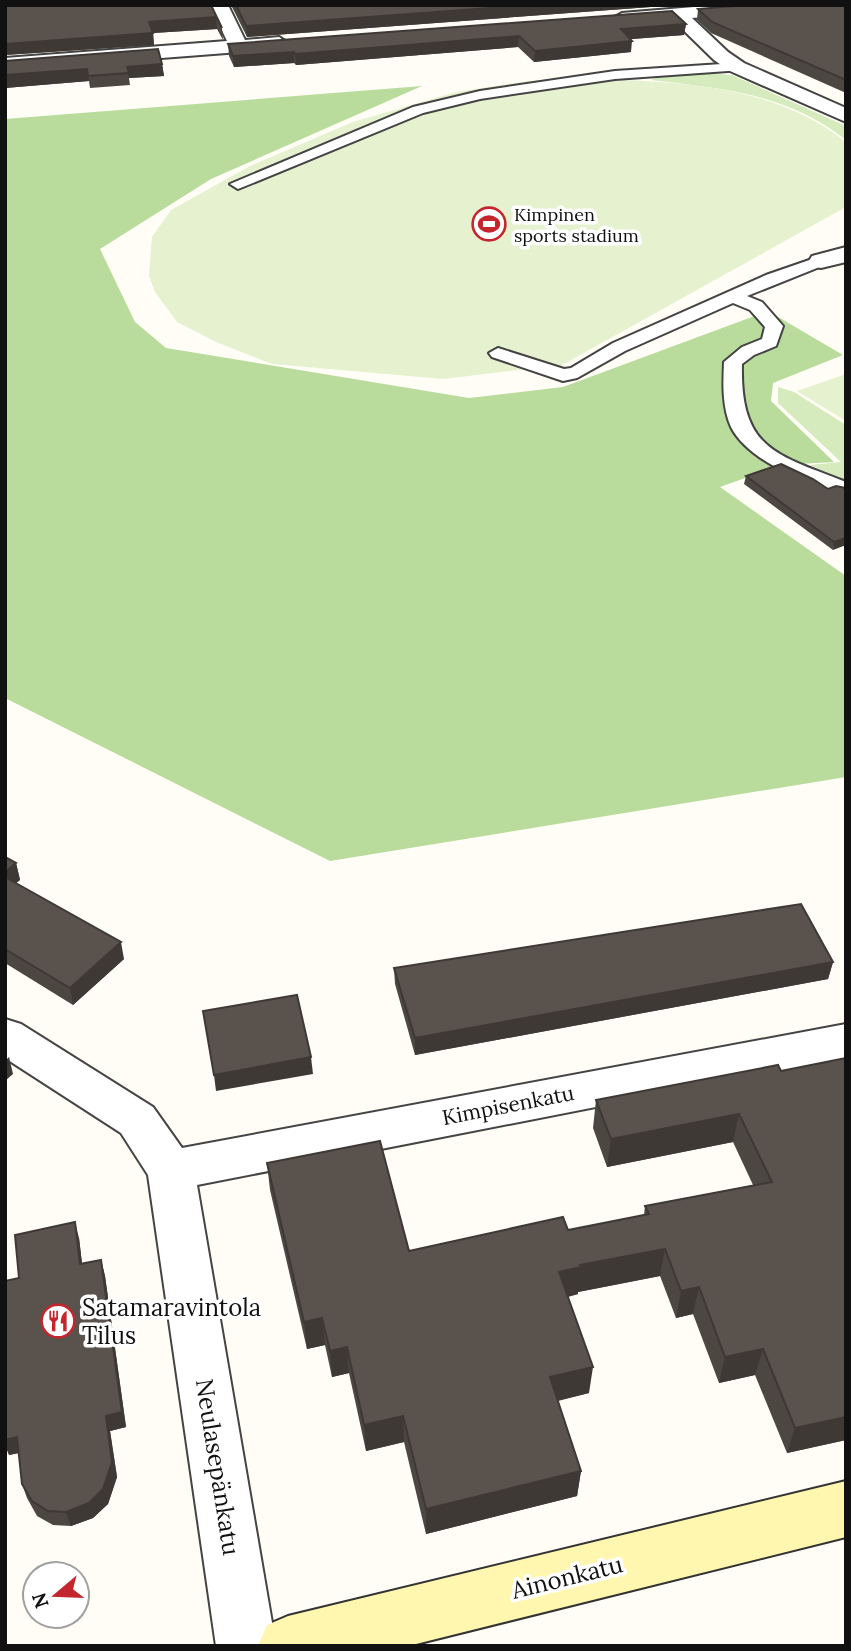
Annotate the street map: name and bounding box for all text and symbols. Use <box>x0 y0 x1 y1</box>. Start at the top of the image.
place label: Kimpinen sports stadium <box>514 203 639 247</box>
sports icon: Kimpinen sports stadium <box>470 205 508 243</box>
street label: Kimpisenkatu <box>440 1079 576 1131</box>
place label: Satamaravintola Tilus <box>82 1292 261 1351</box>
restaurant icon: Satamaravintola Tilus <box>39 1302 77 1340</box>
street label: Neulasepänkatu <box>189 1376 247 1558</box>
street label: Ainonkatu <box>507 1548 626 1606</box>
north arrow <box>21 1560 91 1630</box>
text: N <box>26 1589 54 1611</box>

